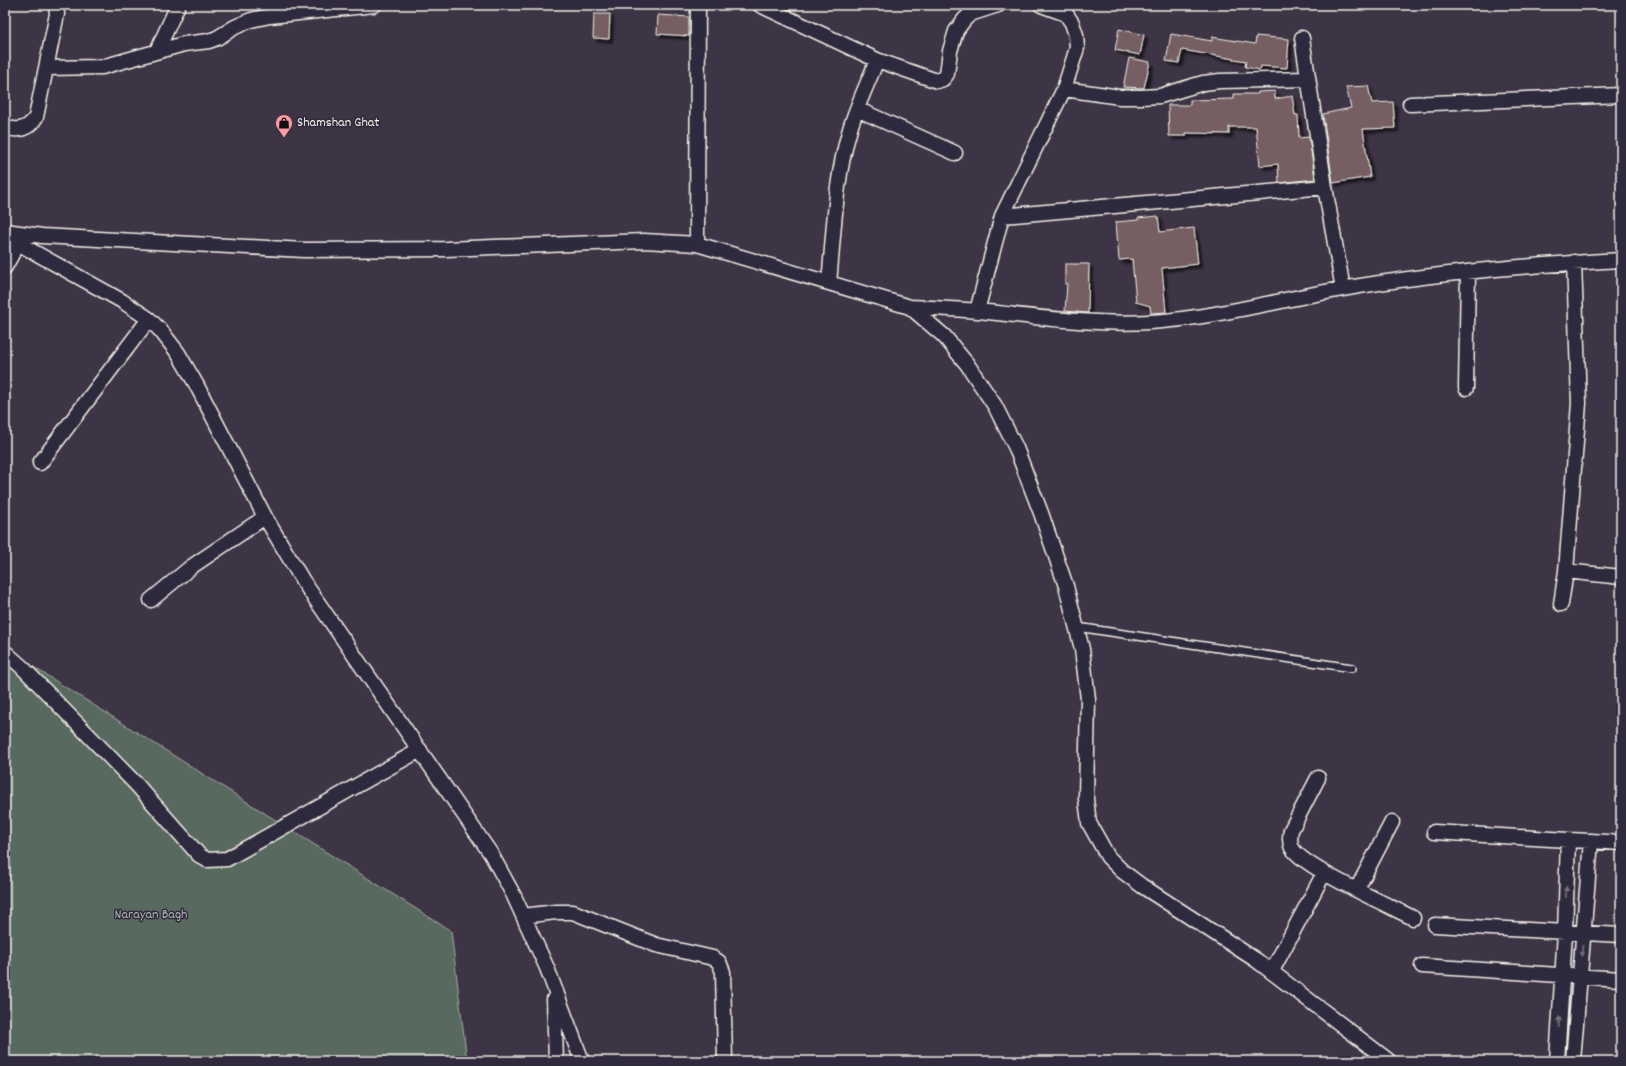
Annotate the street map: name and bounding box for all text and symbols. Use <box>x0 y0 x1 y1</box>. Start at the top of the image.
shop icon: Shamshan Ghat <box>274 113 294 138</box>
place label: Shamshan Ghat <box>297 113 380 133</box>
one-way arrow <box>1563 886 1570 898</box>
park label: Narayan Bagh <box>115 905 187 925</box>
one-way arrow <box>1579 945 1585 957</box>
one-way arrow <box>1556 1015 1562 1028</box>

